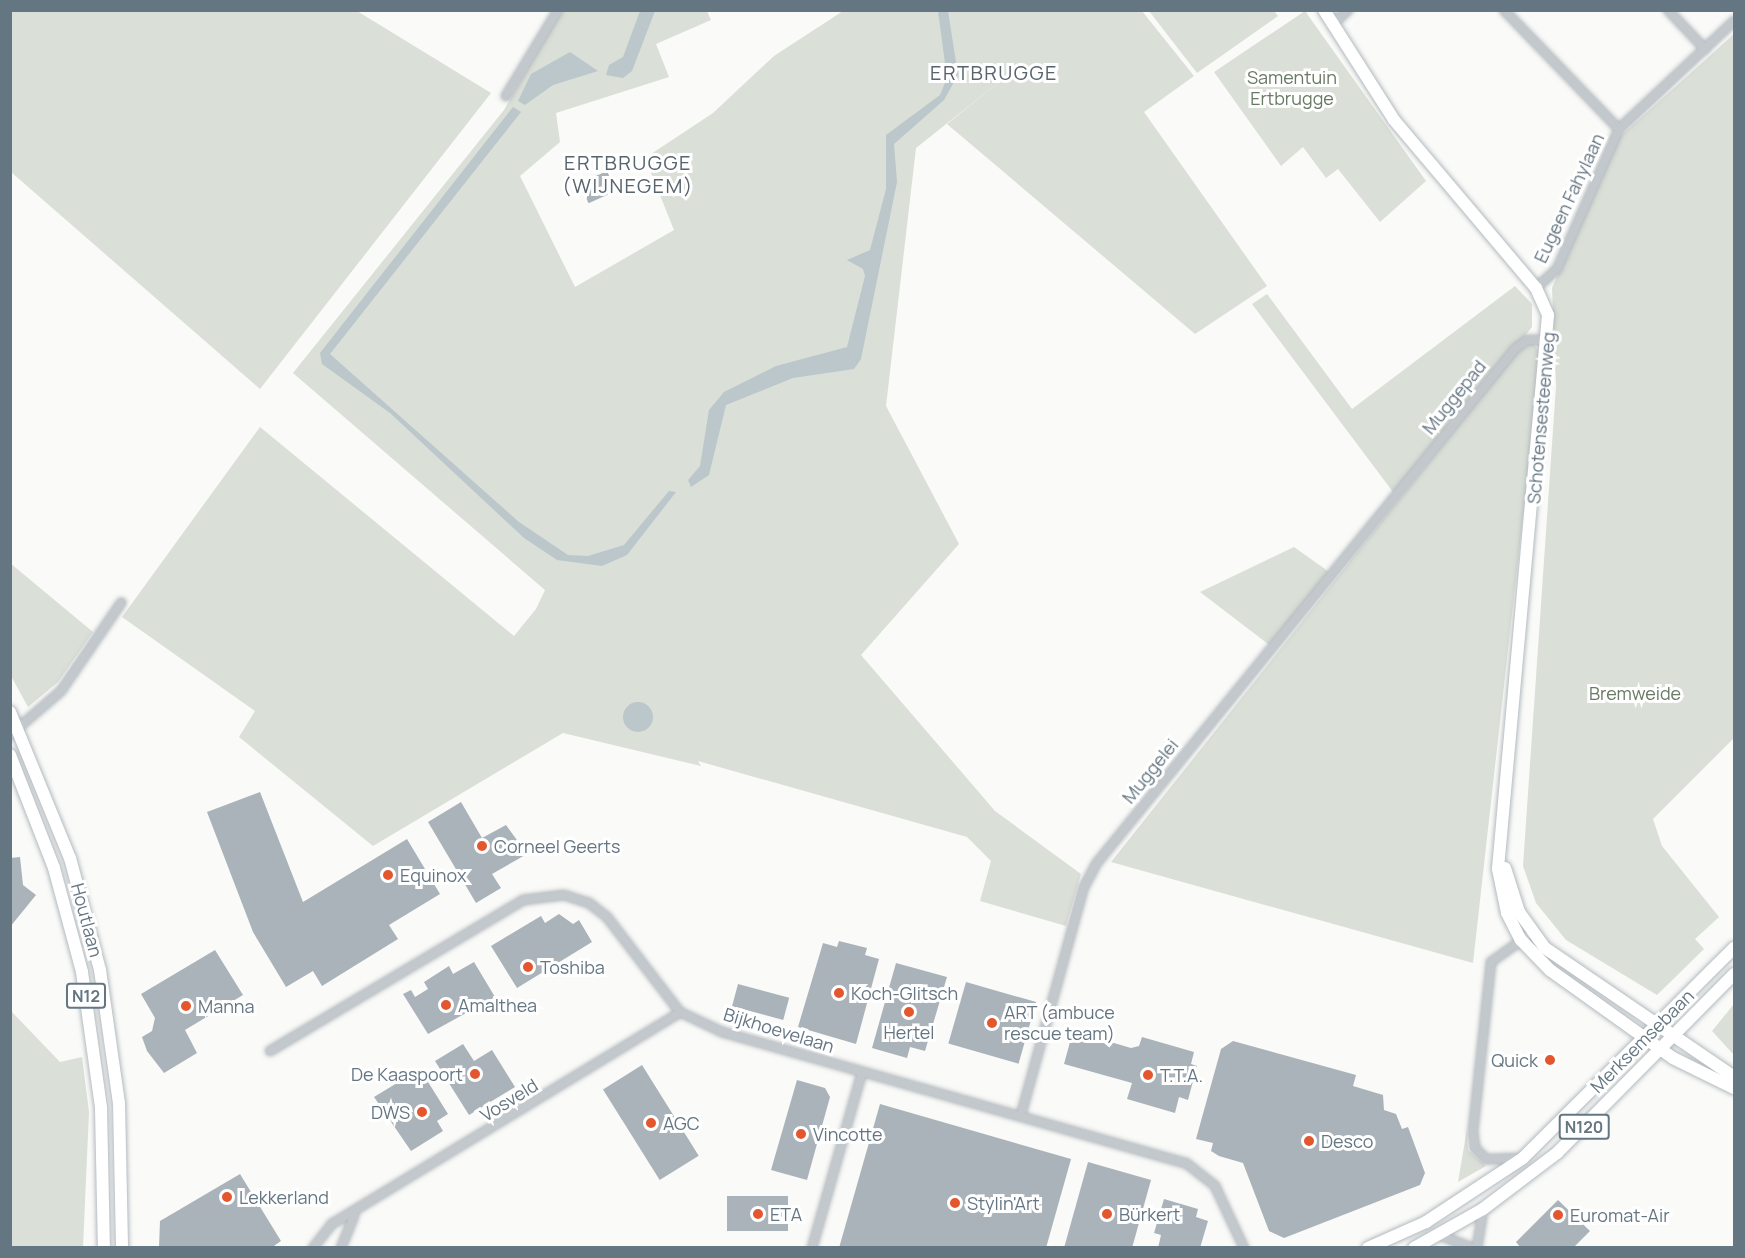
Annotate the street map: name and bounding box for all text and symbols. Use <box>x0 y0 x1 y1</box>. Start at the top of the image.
district label: ERTBRUGGE <box>930 60 1058 84</box>
park label: Samentuin Ertbrugge <box>1247 67 1337 110</box>
street label: Eugeen Fahylaan <box>1530 130 1608 266</box>
district label: ERTBRUGGE (WIJNEGEM) <box>562 150 694 197</box>
street label: Schotensesteenweg <box>1523 331 1559 505</box>
street label: Muggepad <box>1418 356 1490 438</box>
park label: Bremweide <box>1589 682 1681 704</box>
street label: Muggelei <box>1118 734 1182 808</box>
place label: Corneel Geerts <box>494 835 620 857</box>
marker: Corneel Geerts <box>475 839 489 853</box>
place label: Equinox <box>400 864 466 886</box>
marker: Equinox <box>381 868 395 882</box>
street label: Houtlaan <box>67 881 107 959</box>
place label: Toshiba <box>540 956 605 978</box>
marker: Toshiba <box>521 960 535 974</box>
place label: Koch-Glitsch <box>851 982 958 1004</box>
road number: N12 <box>65 983 107 1009</box>
street label: Merksemsebaan <box>1586 985 1698 1097</box>
marker: Koch-Glitsch <box>832 986 846 1000</box>
place label: Amalthea <box>458 994 537 1016</box>
place label: Manna <box>198 995 255 1017</box>
marker: Amalthea <box>439 998 453 1012</box>
marker: Manna <box>179 999 193 1013</box>
place label: ART (ambuce rescue team) <box>1004 1002 1115 1044</box>
street label: Bijkhoevelaan <box>721 1003 837 1057</box>
marker: Hertel <box>902 1005 916 1019</box>
marker: ART (ambuce rescue team) <box>985 1016 999 1030</box>
place label: Hertel <box>884 1021 934 1043</box>
place label: Quick <box>1491 1049 1538 1071</box>
marker: Quick <box>1543 1053 1557 1067</box>
place label: De Kaaspoort <box>351 1063 463 1085</box>
place label: T.T.A. <box>1160 1064 1203 1086</box>
marker: De Kaaspoort <box>468 1067 482 1081</box>
marker: T.T.A. <box>1141 1068 1155 1082</box>
street label: Vosveld <box>476 1074 542 1126</box>
place label: DWS <box>371 1101 410 1123</box>
marker: DWS <box>415 1105 429 1119</box>
place label: AGC <box>663 1112 700 1134</box>
road number: N120 <box>1558 1114 1610 1140</box>
marker: AGC <box>644 1116 658 1130</box>
place label: Vincotte <box>813 1123 883 1145</box>
marker: Vincotte <box>794 1127 808 1141</box>
place label: Desco <box>1321 1130 1373 1152</box>
marker: Desco <box>1302 1134 1316 1148</box>
place label: Lekkerland <box>239 1186 329 1208</box>
marker: Lekkerland <box>220 1190 234 1204</box>
place label: Stylin'Art <box>967 1192 1040 1214</box>
marker: Stylin'Art <box>948 1196 962 1210</box>
place label: ETA <box>770 1203 802 1225</box>
place label: Bürkert <box>1119 1203 1180 1225</box>
place label: Euromat-Air <box>1570 1204 1670 1226</box>
marker: ETA <box>751 1207 765 1221</box>
marker: Bürkert <box>1100 1207 1114 1221</box>
marker: Euromat-Air <box>1551 1208 1565 1222</box>

